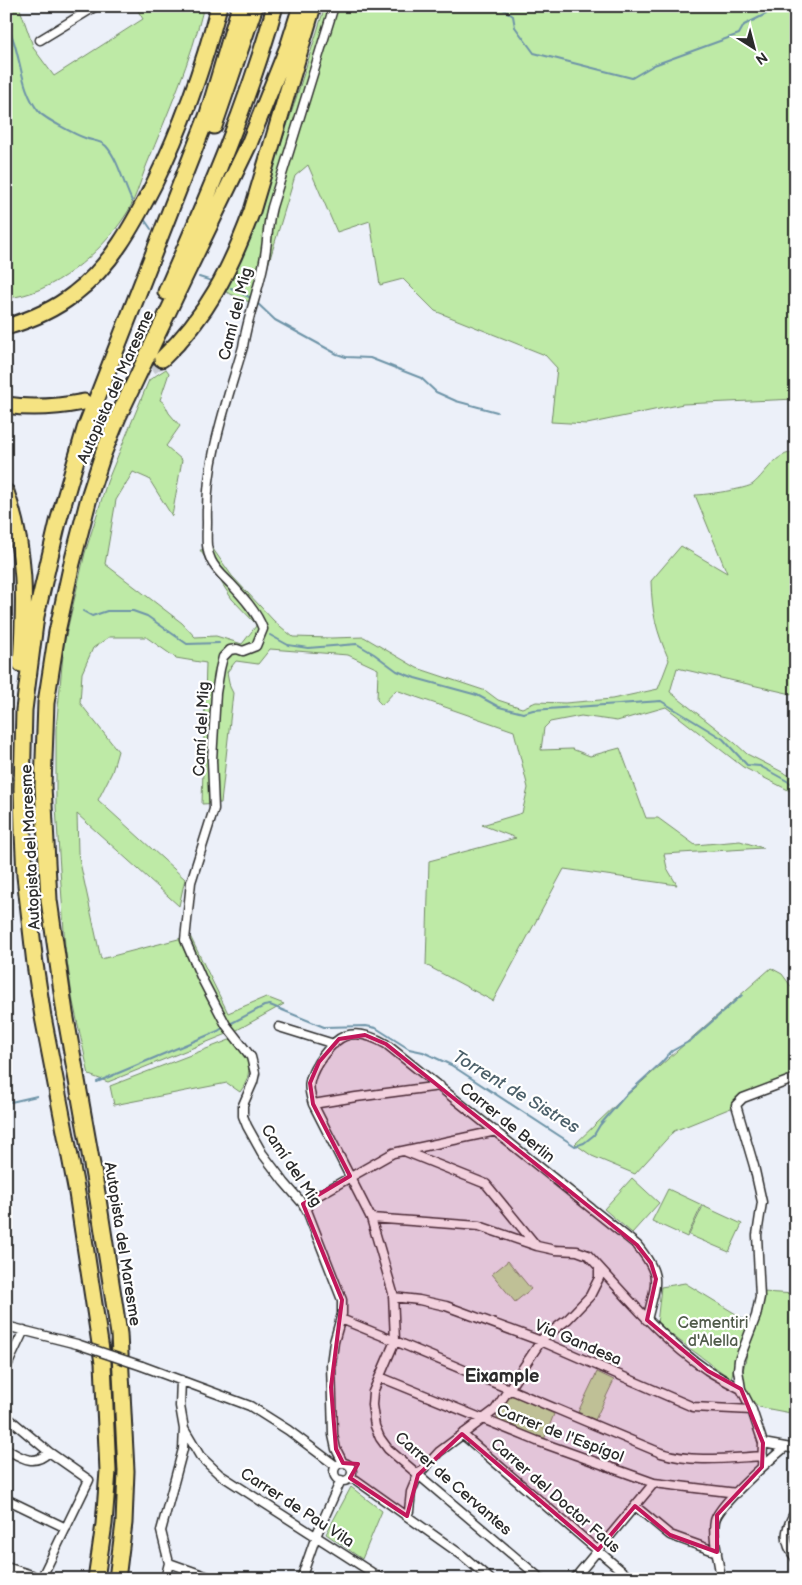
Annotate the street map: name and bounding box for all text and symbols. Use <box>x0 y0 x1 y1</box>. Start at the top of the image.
north arrow <box>730 22 780 72</box>
text: N <box>752 48 771 68</box>
street label: Camí del Mig <box>215 266 257 362</box>
street label: Autopista del Maresme <box>74 307 159 467</box>
street label: Camí del Mig <box>190 681 214 777</box>
street label: Autopista del Maresme <box>17 763 45 930</box>
water label: Torrent de Sistres <box>449 1046 583 1138</box>
street label: Carrer de Berlin <box>456 1079 558 1167</box>
street label: Camí del Mig <box>257 1121 325 1211</box>
street label: Autopista del Maresme <box>100 1161 144 1328</box>
park label: Cementiri d'Alella <box>678 1314 748 1351</box>
street label: Via Gandesa <box>532 1316 624 1370</box>
district label: Eixample <box>465 1366 539 1387</box>
street label: Carrer de l'Espígol <box>494 1401 626 1467</box>
street label: Carrer de Cervantes <box>391 1428 515 1540</box>
street label: Carrer del Doctor Faus <box>486 1435 624 1557</box>
street label: Carrer de Pau Vila <box>237 1464 357 1552</box>

